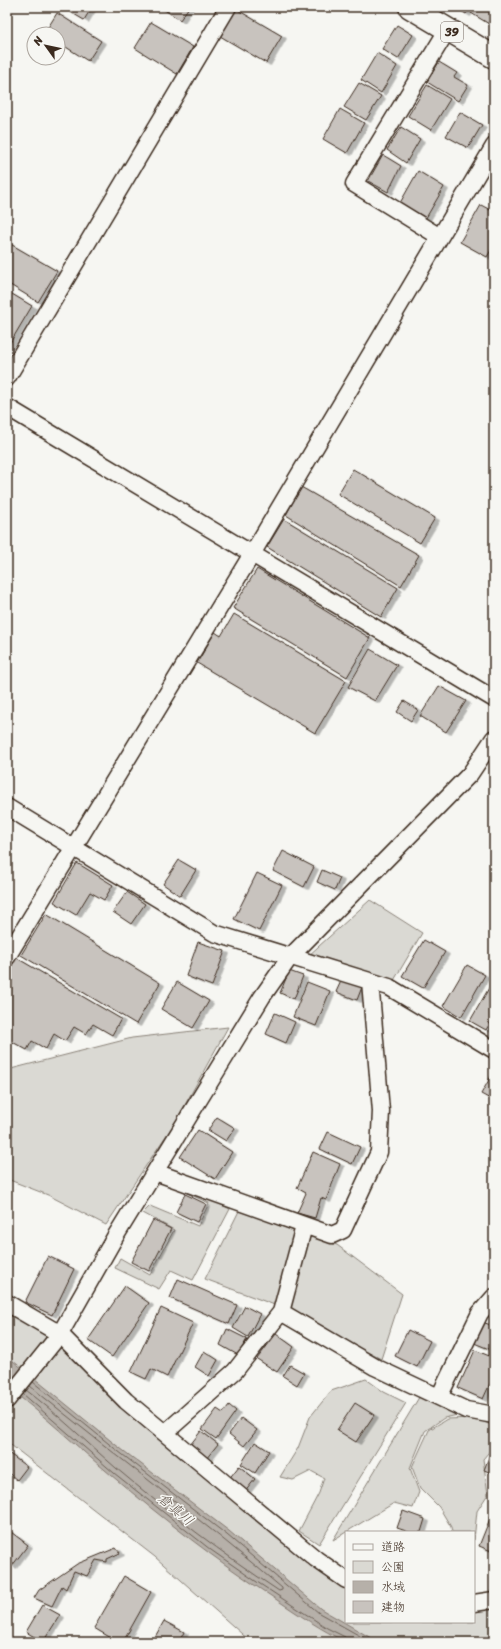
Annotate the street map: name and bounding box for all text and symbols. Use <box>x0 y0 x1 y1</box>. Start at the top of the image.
road number: 39 <box>441 22 463 42</box>
north arrow <box>26 26 66 66</box>
text: N <box>27 32 48 50</box>
water label: 倉真川 <box>152 1486 200 1533</box>
legend <box>345 1531 475 1623</box>
text: 道路 <box>381 1536 405 1558</box>
text: 公園 <box>381 1556 405 1578</box>
text: 水域 <box>381 1576 405 1598</box>
text: 建物 <box>381 1596 405 1618</box>

